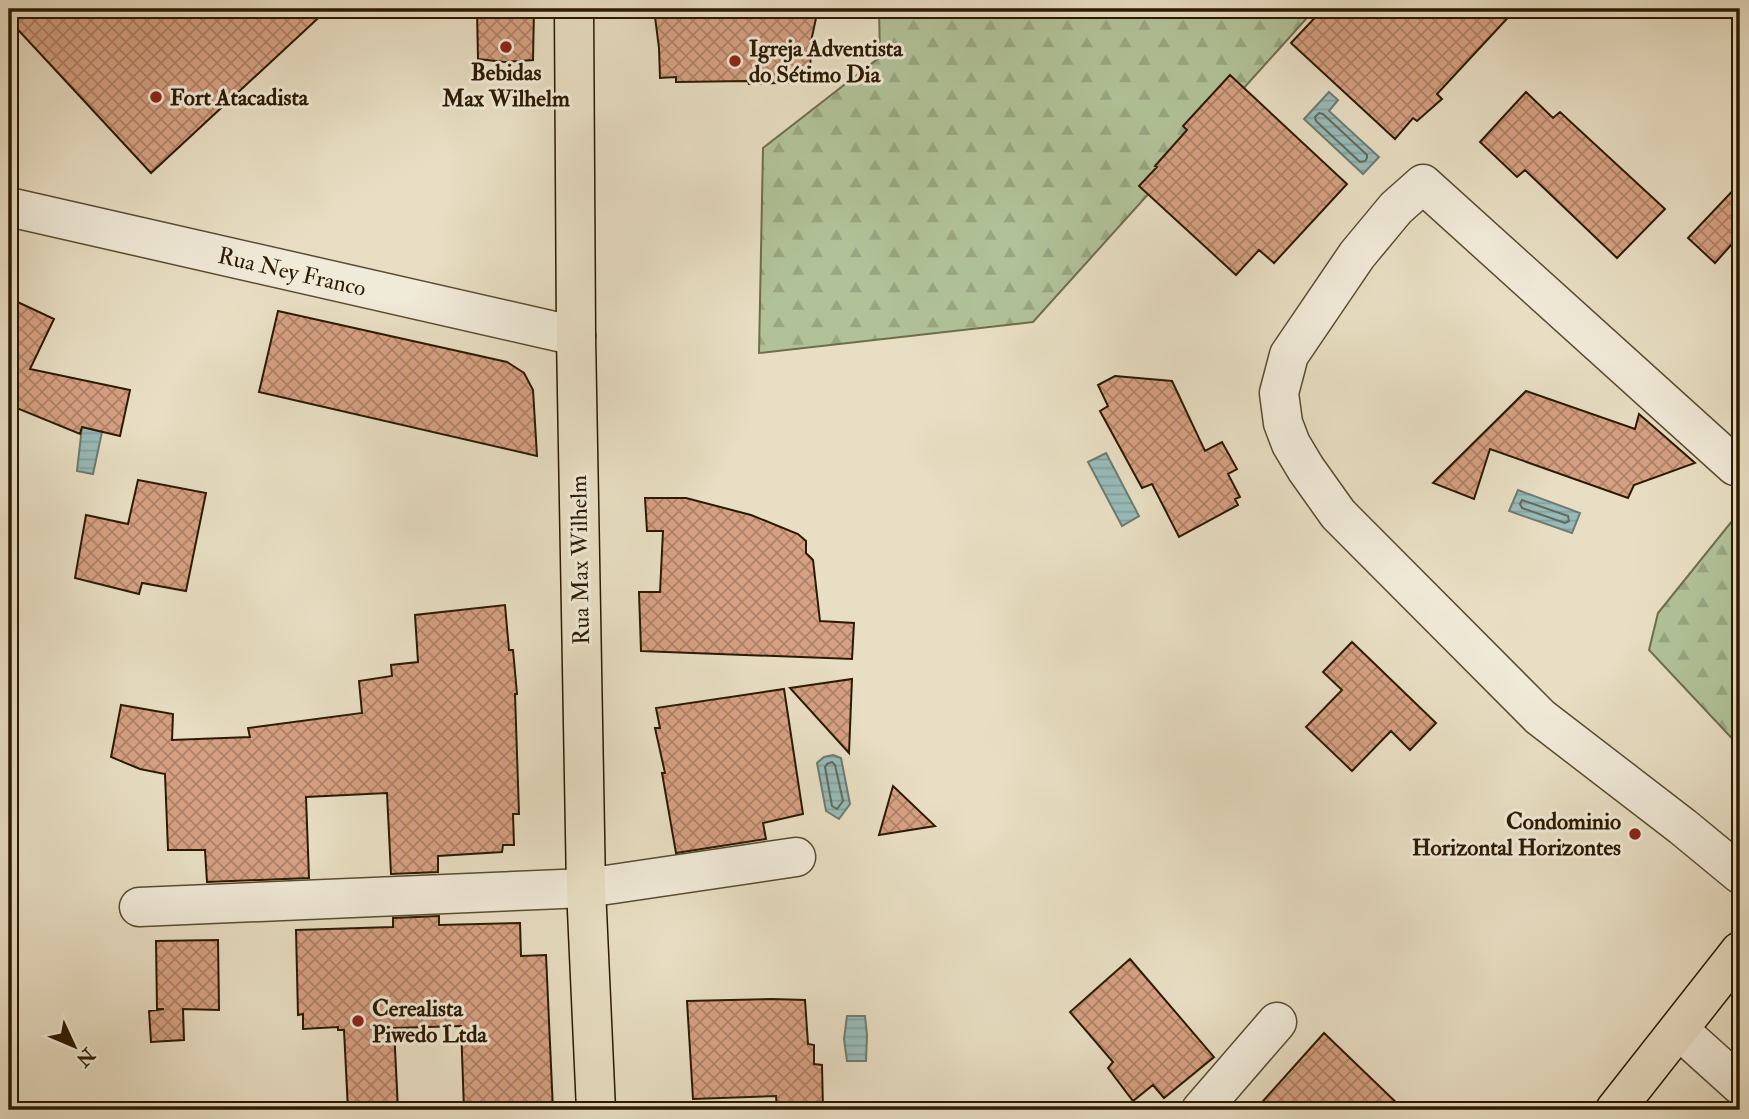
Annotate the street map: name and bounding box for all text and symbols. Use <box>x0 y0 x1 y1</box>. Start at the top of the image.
place label: Igreja Adventista do Sétimo Dia <box>749 34 904 89</box>
marker: Bebidas Max Wilhelm <box>498 39 514 55</box>
marker: Igreja Adventista do Sétimo Dia <box>727 53 743 69</box>
place label: Bebidas Max Wilhelm <box>441 58 570 113</box>
place label: Fort Atacadista <box>170 83 310 112</box>
marker: Fort Atacadista <box>148 89 164 105</box>
street label: Rua Ney Franco <box>215 241 369 303</box>
street label: Rua Max Wilhelm <box>564 475 596 645</box>
place label: Condominio Horizontal Horizontes <box>1412 807 1621 862</box>
marker: Condominio Horizontal Horizontes <box>1627 826 1643 842</box>
place label: Cerealista Piwedo Ltda <box>372 994 489 1049</box>
north arrow <box>38 1010 108 1080</box>
marker: Cerealista Piwedo Ltda <box>350 1013 366 1029</box>
text: N <box>70 1042 101 1072</box>

